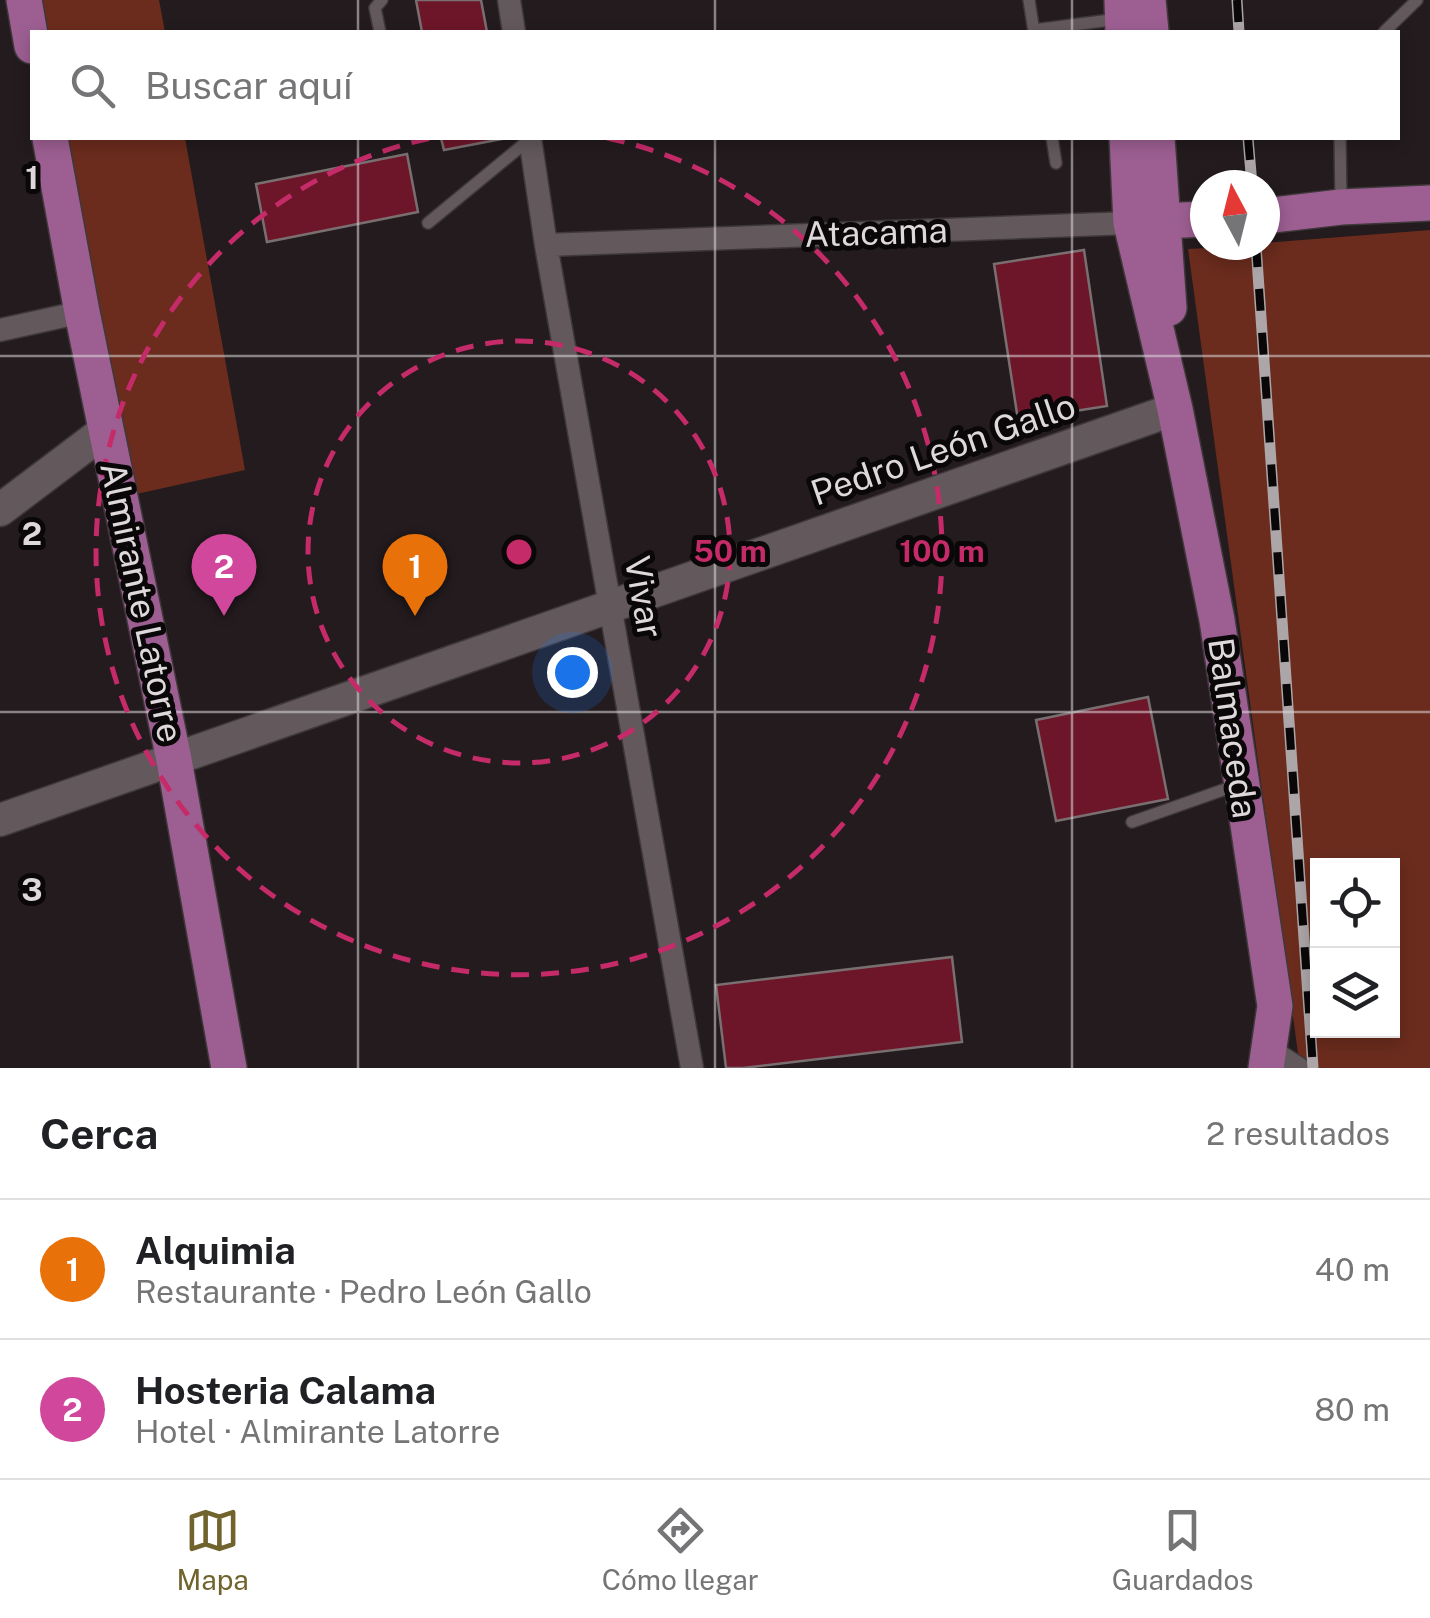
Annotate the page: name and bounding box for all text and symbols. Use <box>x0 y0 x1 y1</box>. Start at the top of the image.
search box <box>30 30 1400 140</box>
icon: search <box>65 58 120 113</box>
text: Buscar aquí <box>145 63 352 108</box>
text: 1 <box>25 159 39 196</box>
north arrow <box>1190 170 1280 260</box>
street label: Atacama <box>804 209 948 255</box>
street label: Pedro León Gallo <box>805 385 1081 513</box>
street label: Almirante Latorre <box>92 458 192 746</box>
text: 2 <box>22 515 42 552</box>
text: 50 m <box>693 533 767 569</box>
text: 100 m <box>899 533 985 569</box>
pin: 2 <box>192 534 256 616</box>
pin: 1 <box>382 534 448 616</box>
centre of rings <box>501 534 537 570</box>
street label: Vivar <box>617 553 671 641</box>
street label: Balmaceda <box>1200 635 1266 821</box>
your location <box>547 647 598 698</box>
map controls <box>1310 858 1400 1038</box>
button: locate <box>1310 858 1400 948</box>
text: 3 <box>21 871 43 908</box>
button: layers <box>1310 948 1400 1038</box>
text: Cerca <box>40 1109 158 1158</box>
text: 2 resultados <box>1206 1115 1390 1152</box>
text: Alquimia <box>135 1228 296 1273</box>
text: 1 <box>66 1251 79 1288</box>
text: 40 m <box>1315 1251 1390 1288</box>
text: Restaurante · Pedro León Gallo <box>135 1273 592 1310</box>
text: Hosteria Calama <box>135 1368 436 1413</box>
text: 2 <box>62 1391 83 1428</box>
text: 80 m <box>1314 1391 1390 1428</box>
text: Hotel · Almirante Latorre <box>135 1413 500 1450</box>
tab: Mapa <box>177 1503 249 1596</box>
tab: Cómo llegar <box>602 1503 759 1596</box>
tab: Guardados <box>1112 1503 1253 1596</box>

